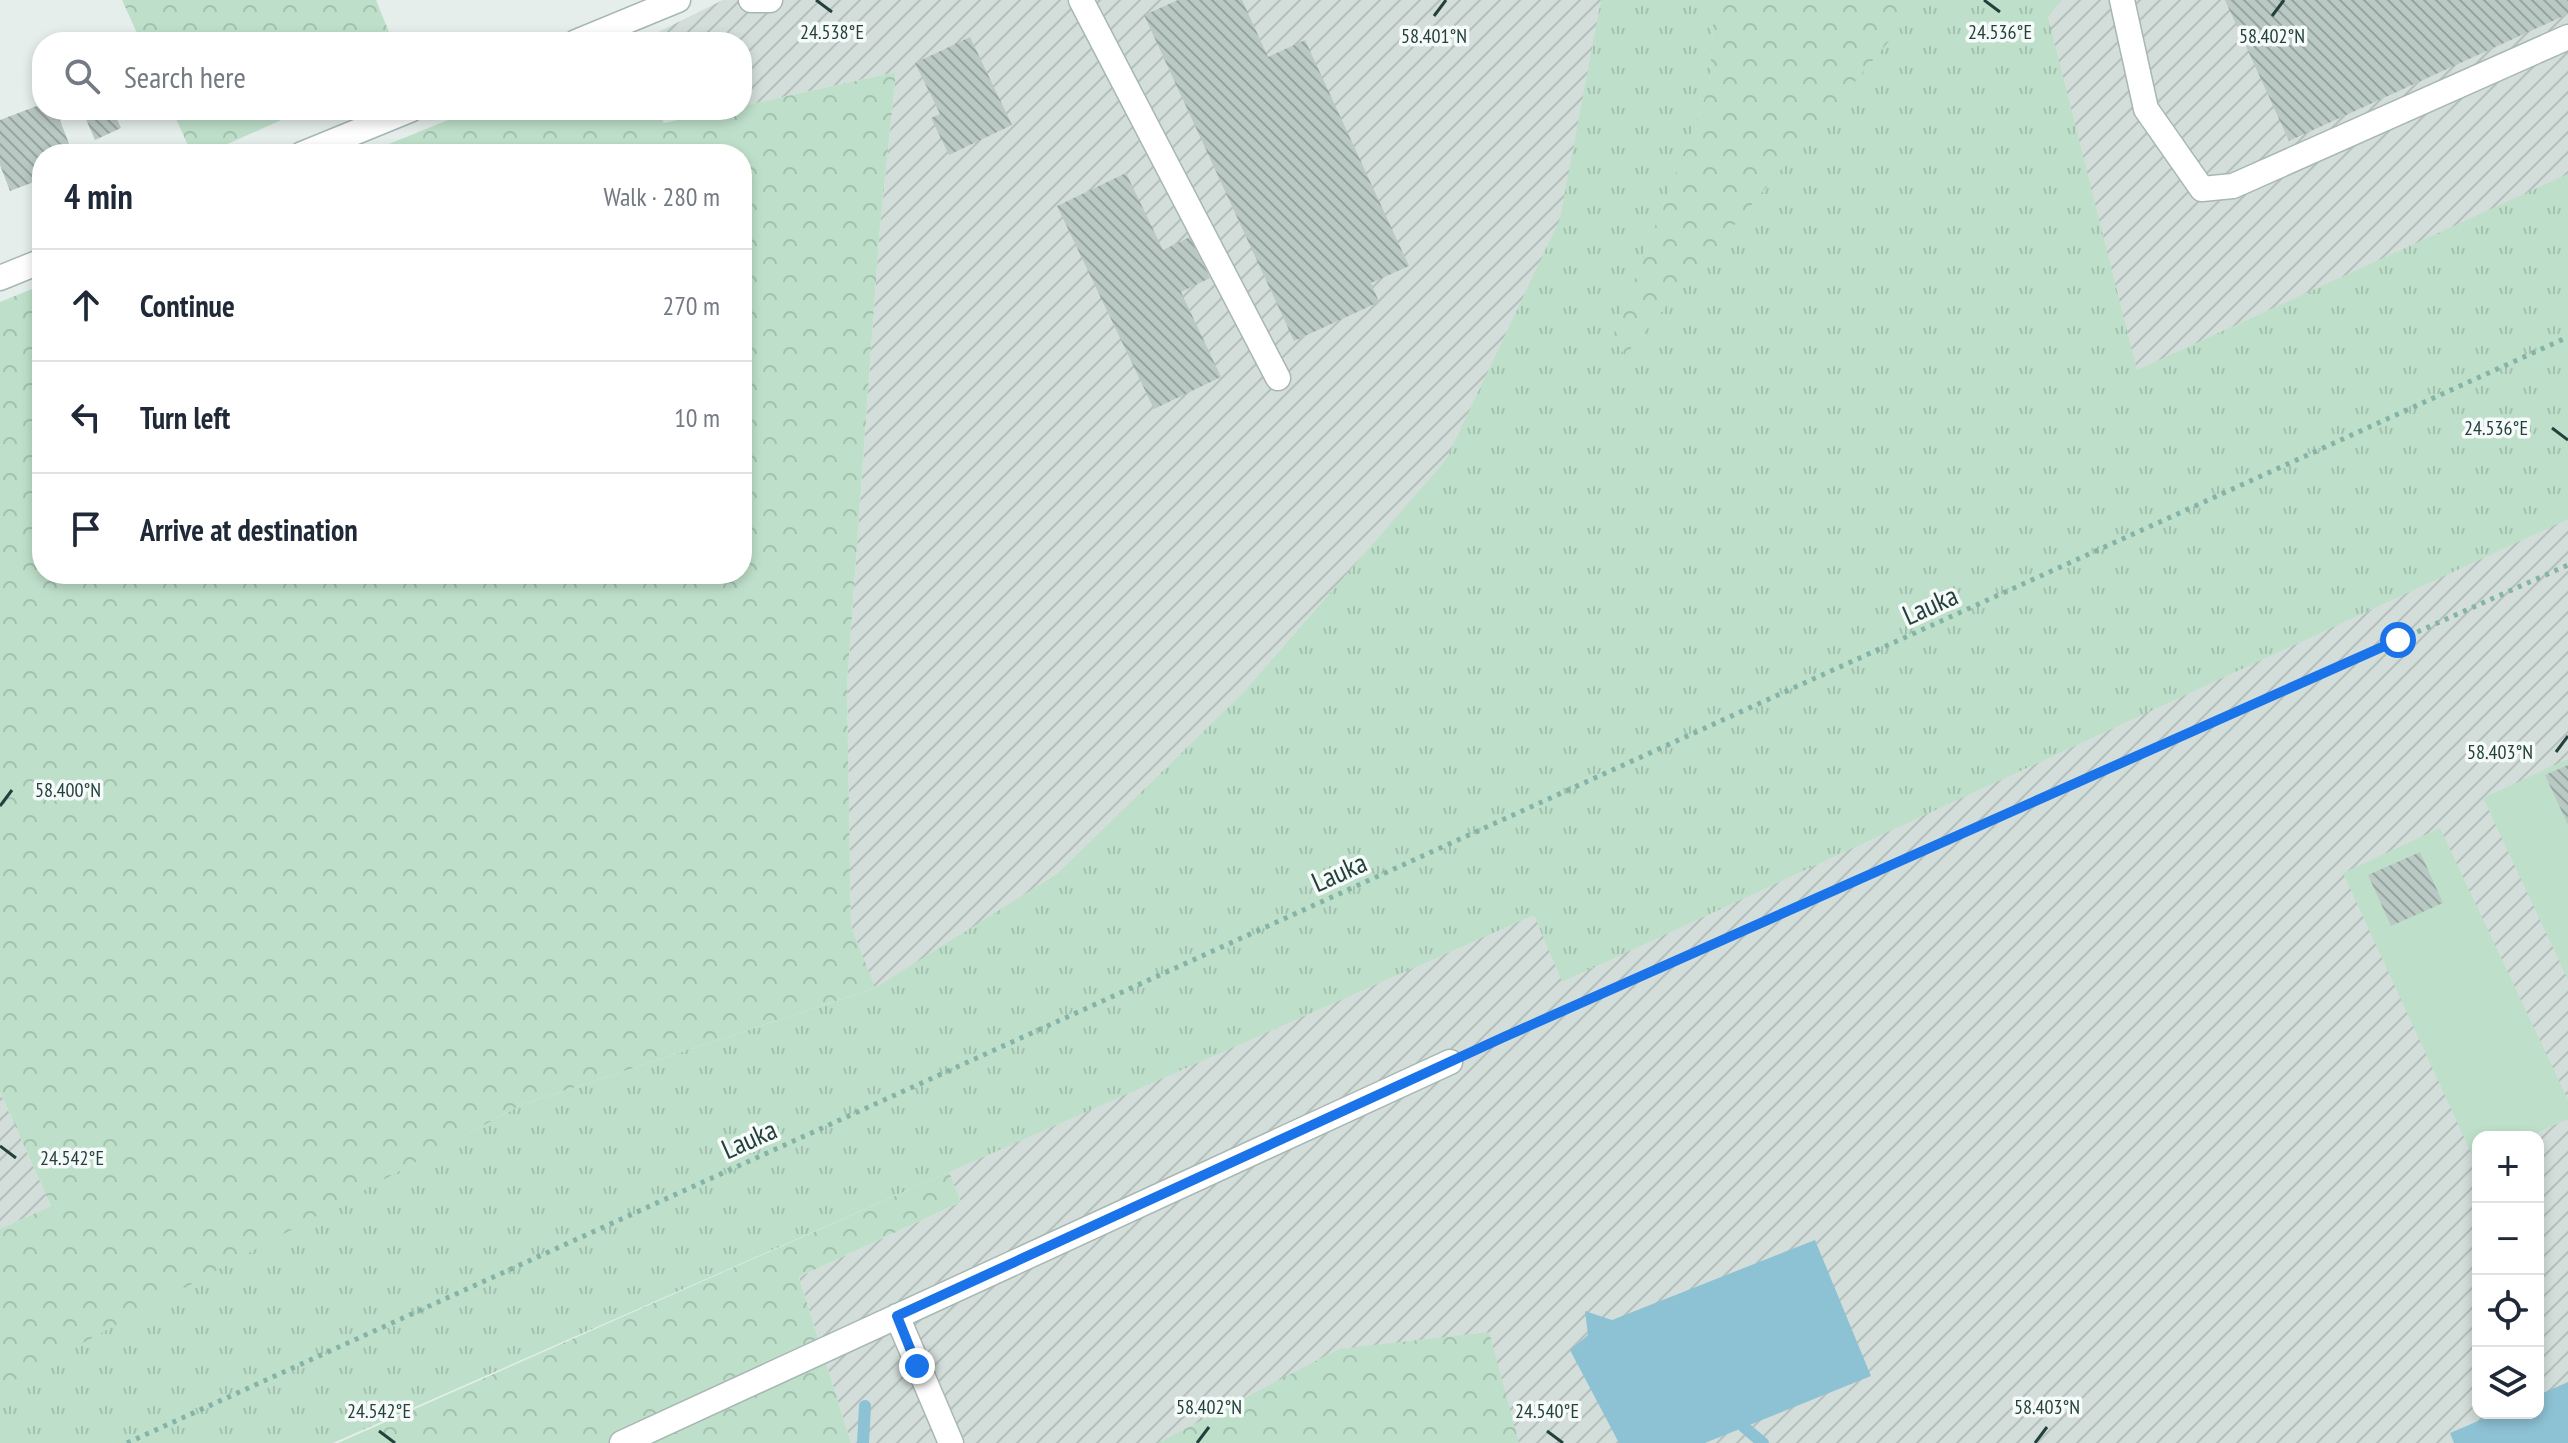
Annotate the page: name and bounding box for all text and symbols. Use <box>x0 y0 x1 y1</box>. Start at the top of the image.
text: 24.538°E <box>800 19 864 45</box>
text: 24.536°E <box>1968 19 2032 45</box>
text: 58.401°N <box>1401 23 1467 49</box>
text: 58.402°N <box>2239 23 2305 49</box>
search box <box>32 32 752 120</box>
icon: search <box>60 54 104 98</box>
text: Search here <box>124 57 246 96</box>
text: 4 min <box>64 174 133 218</box>
text: Walk · 280 m <box>603 180 720 213</box>
icon: ahead <box>64 283 108 327</box>
text: Continue <box>140 286 235 325</box>
text: 270 m <box>662 289 720 322</box>
icon: left <box>64 395 108 439</box>
text: Turn left <box>140 398 230 437</box>
text: 10 m <box>674 401 720 434</box>
text: 24.536°E <box>2464 415 2528 441</box>
icon: arrive <box>64 507 108 551</box>
text: Arrive at destination <box>140 510 358 549</box>
street label: Lauka <box>1896 576 1963 633</box>
route start <box>2380 622 2416 658</box>
text: 58.403°N <box>2467 739 2533 765</box>
text: 58.400°N <box>35 777 101 803</box>
street label: Lauka <box>1305 843 1372 900</box>
street label: Lauka <box>715 1110 782 1167</box>
map controls <box>2472 1131 2544 1419</box>
button: + <box>2472 1131 2544 1203</box>
text: 24.542°E <box>40 1145 104 1171</box>
button: − <box>2472 1203 2544 1275</box>
button: locate <box>2472 1275 2544 1347</box>
button: layers <box>2472 1347 2544 1419</box>
route end <box>899 1348 935 1384</box>
text: 58.402°N <box>1176 1394 1242 1420</box>
text: 58.403°N <box>2014 1394 2080 1420</box>
text: 24.542°E <box>347 1398 411 1424</box>
text: 24.540°E <box>1515 1398 1579 1424</box>

